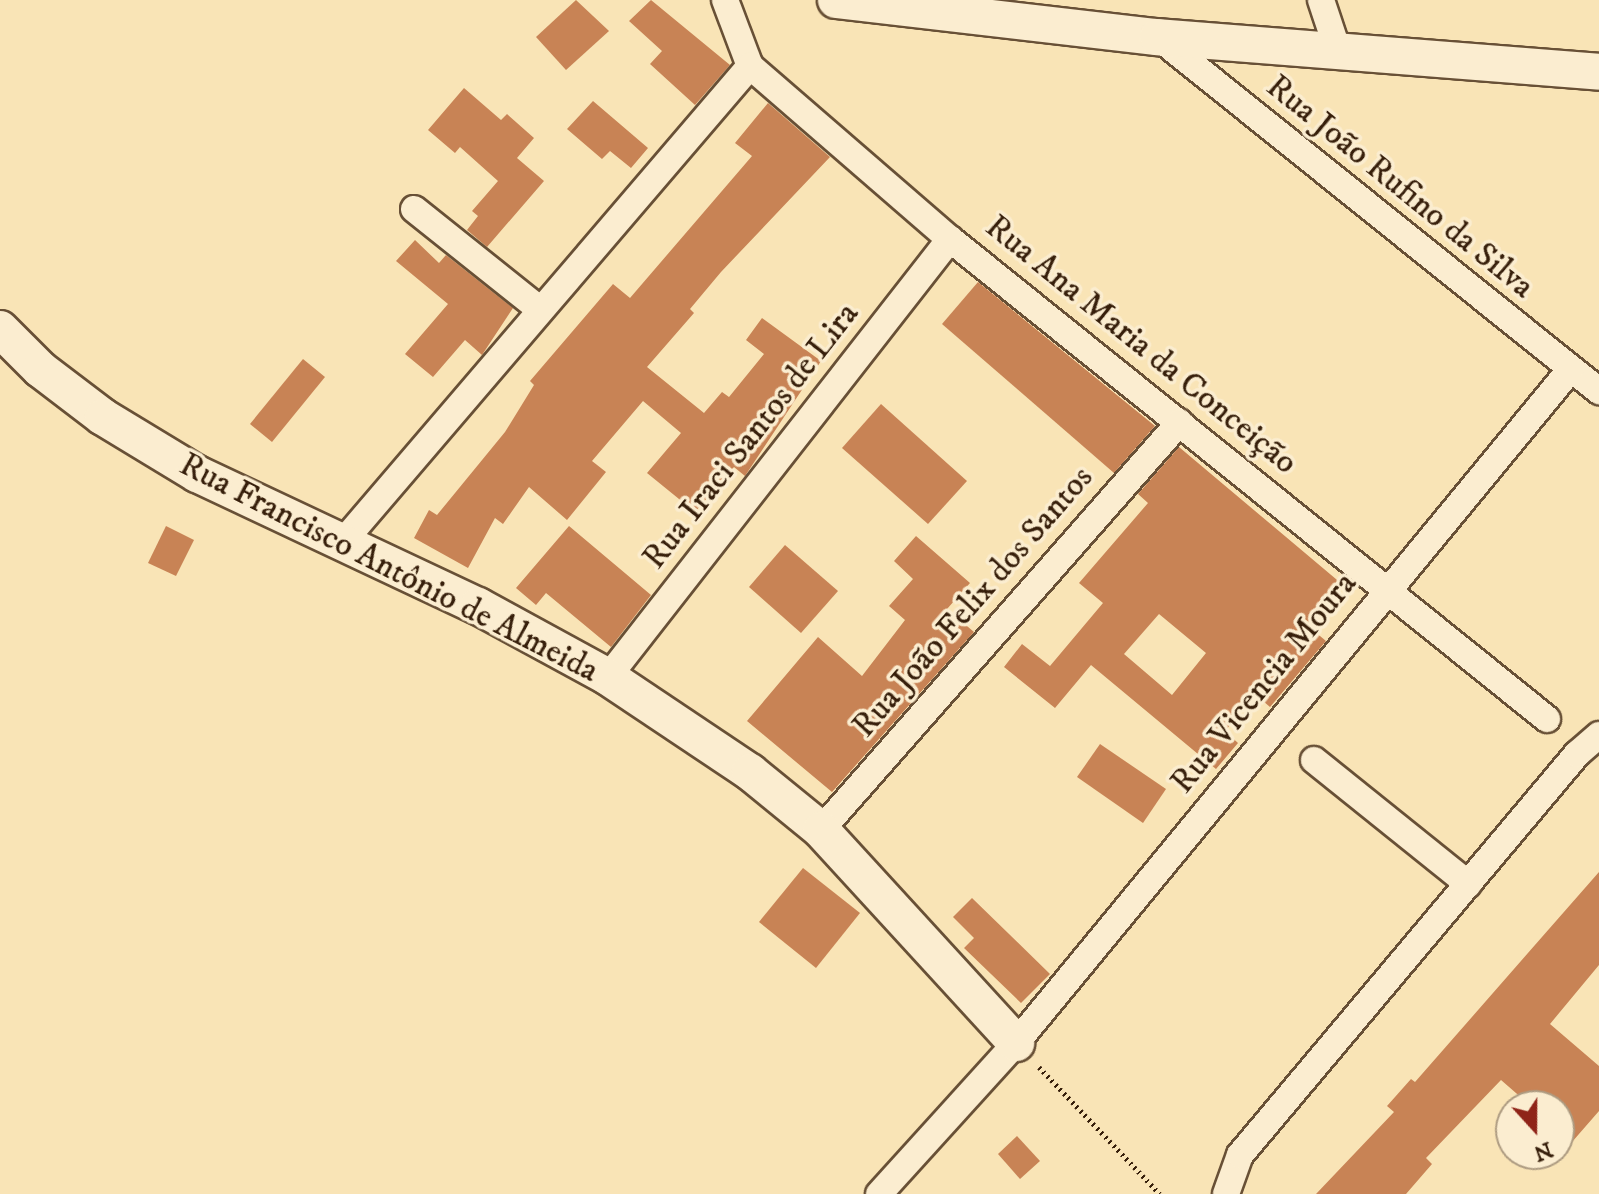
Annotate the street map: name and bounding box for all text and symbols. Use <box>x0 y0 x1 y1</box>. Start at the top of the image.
street label: Rua João Rufino da Silva <box>1258 66 1542 308</box>
street label: Rua Ana Maria da Conceição <box>977 207 1305 483</box>
street label: Rua Iraci Santos de Lira <box>634 295 868 577</box>
street label: Rua Francisco Antônio de Almeida <box>173 444 605 692</box>
street label: Rua João Felix dos Santos <box>844 458 1102 746</box>
street label: Rua Vicencia Moura <box>1162 564 1366 802</box>
north arrow <box>1495 1090 1575 1170</box>
text: N <box>1530 1135 1556 1167</box>

